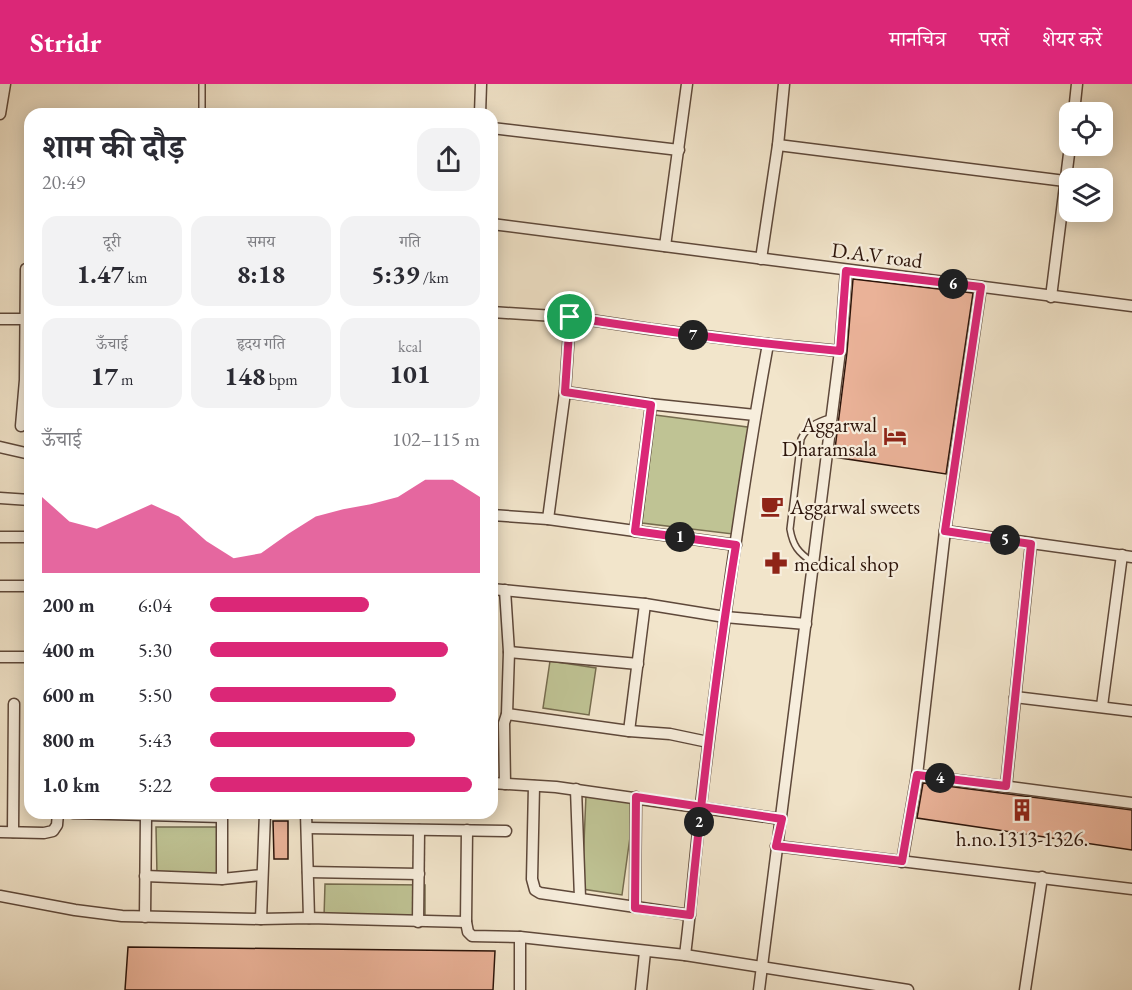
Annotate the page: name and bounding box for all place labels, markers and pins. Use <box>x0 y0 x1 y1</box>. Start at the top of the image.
pin: 6 <box>938 269 968 299</box>
pin <box>544 291 595 342</box>
pin: 7 <box>678 320 708 350</box>
place label: Aggarwal Dharamsala <box>782 411 878 462</box>
hotel icon: Aggarwal Dharamsala <box>882 423 908 449</box>
cafe icon: Aggarwal sweets <box>759 493 785 519</box>
place label: Aggarwal sweets <box>789 493 920 520</box>
pin: 1 <box>665 522 695 552</box>
pin: 5 <box>990 525 1020 555</box>
pharmacy icon: medical shop <box>763 550 789 576</box>
place label: medical shop <box>794 550 899 577</box>
pin: 4 <box>925 763 955 793</box>
building icon: h.no.1313-1326. <box>1009 797 1035 823</box>
pin: 2 <box>684 807 714 837</box>
place label: h.no.1313-1326. <box>956 825 1088 852</box>

